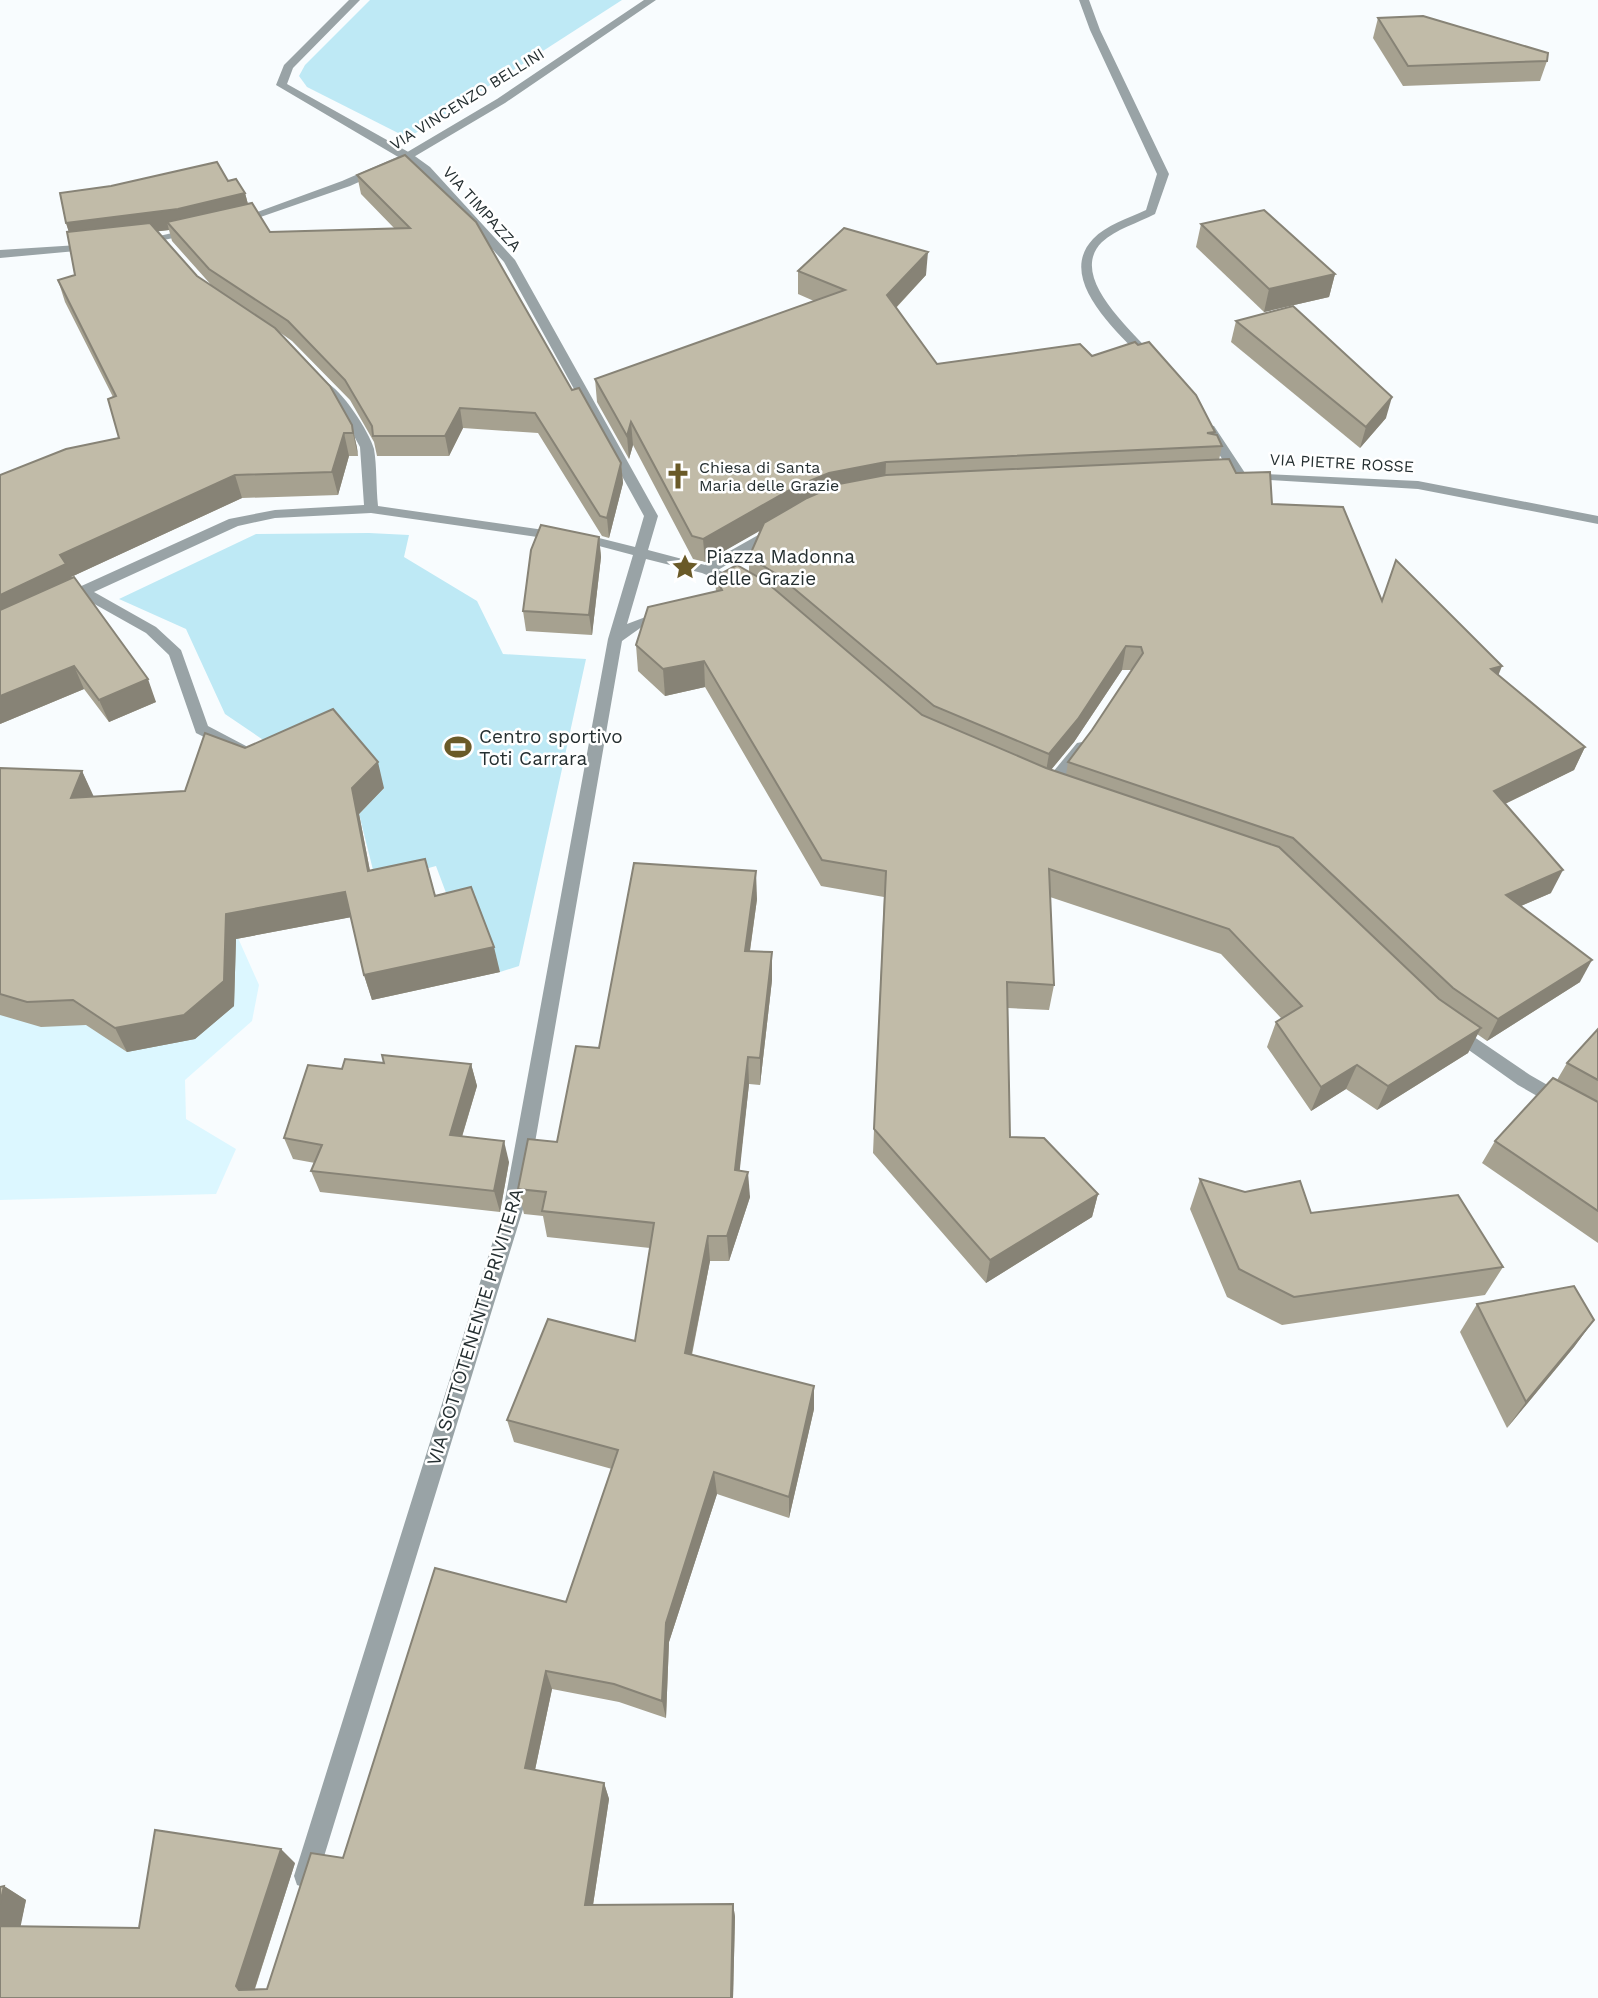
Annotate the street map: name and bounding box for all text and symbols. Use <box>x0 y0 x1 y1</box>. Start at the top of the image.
street label: VIA VINCENZO BELLINI <box>386 44 548 154</box>
street label: VIA TIMPAZZA <box>439 162 526 256</box>
street label: VIA PIETRE ROSSE <box>1269 450 1415 476</box>
place label: Chiesa di Santa Maria delle Grazie <box>699 458 839 495</box>
church icon: Chiesa di Santa Maria delle Grazie <box>663 461 693 491</box>
place label: Piazza Madonna delle Grazie <box>706 545 855 590</box>
place icon: Piazza Madonna delle Grazie <box>670 552 700 582</box>
place label: Centro sportivo Toti Carrara <box>479 725 623 770</box>
sports icon: Centro sportivo Toti Carrara <box>443 732 473 762</box>
street label: VIA SOTTOTENENTE PRIVITERA <box>422 1185 528 1468</box>

